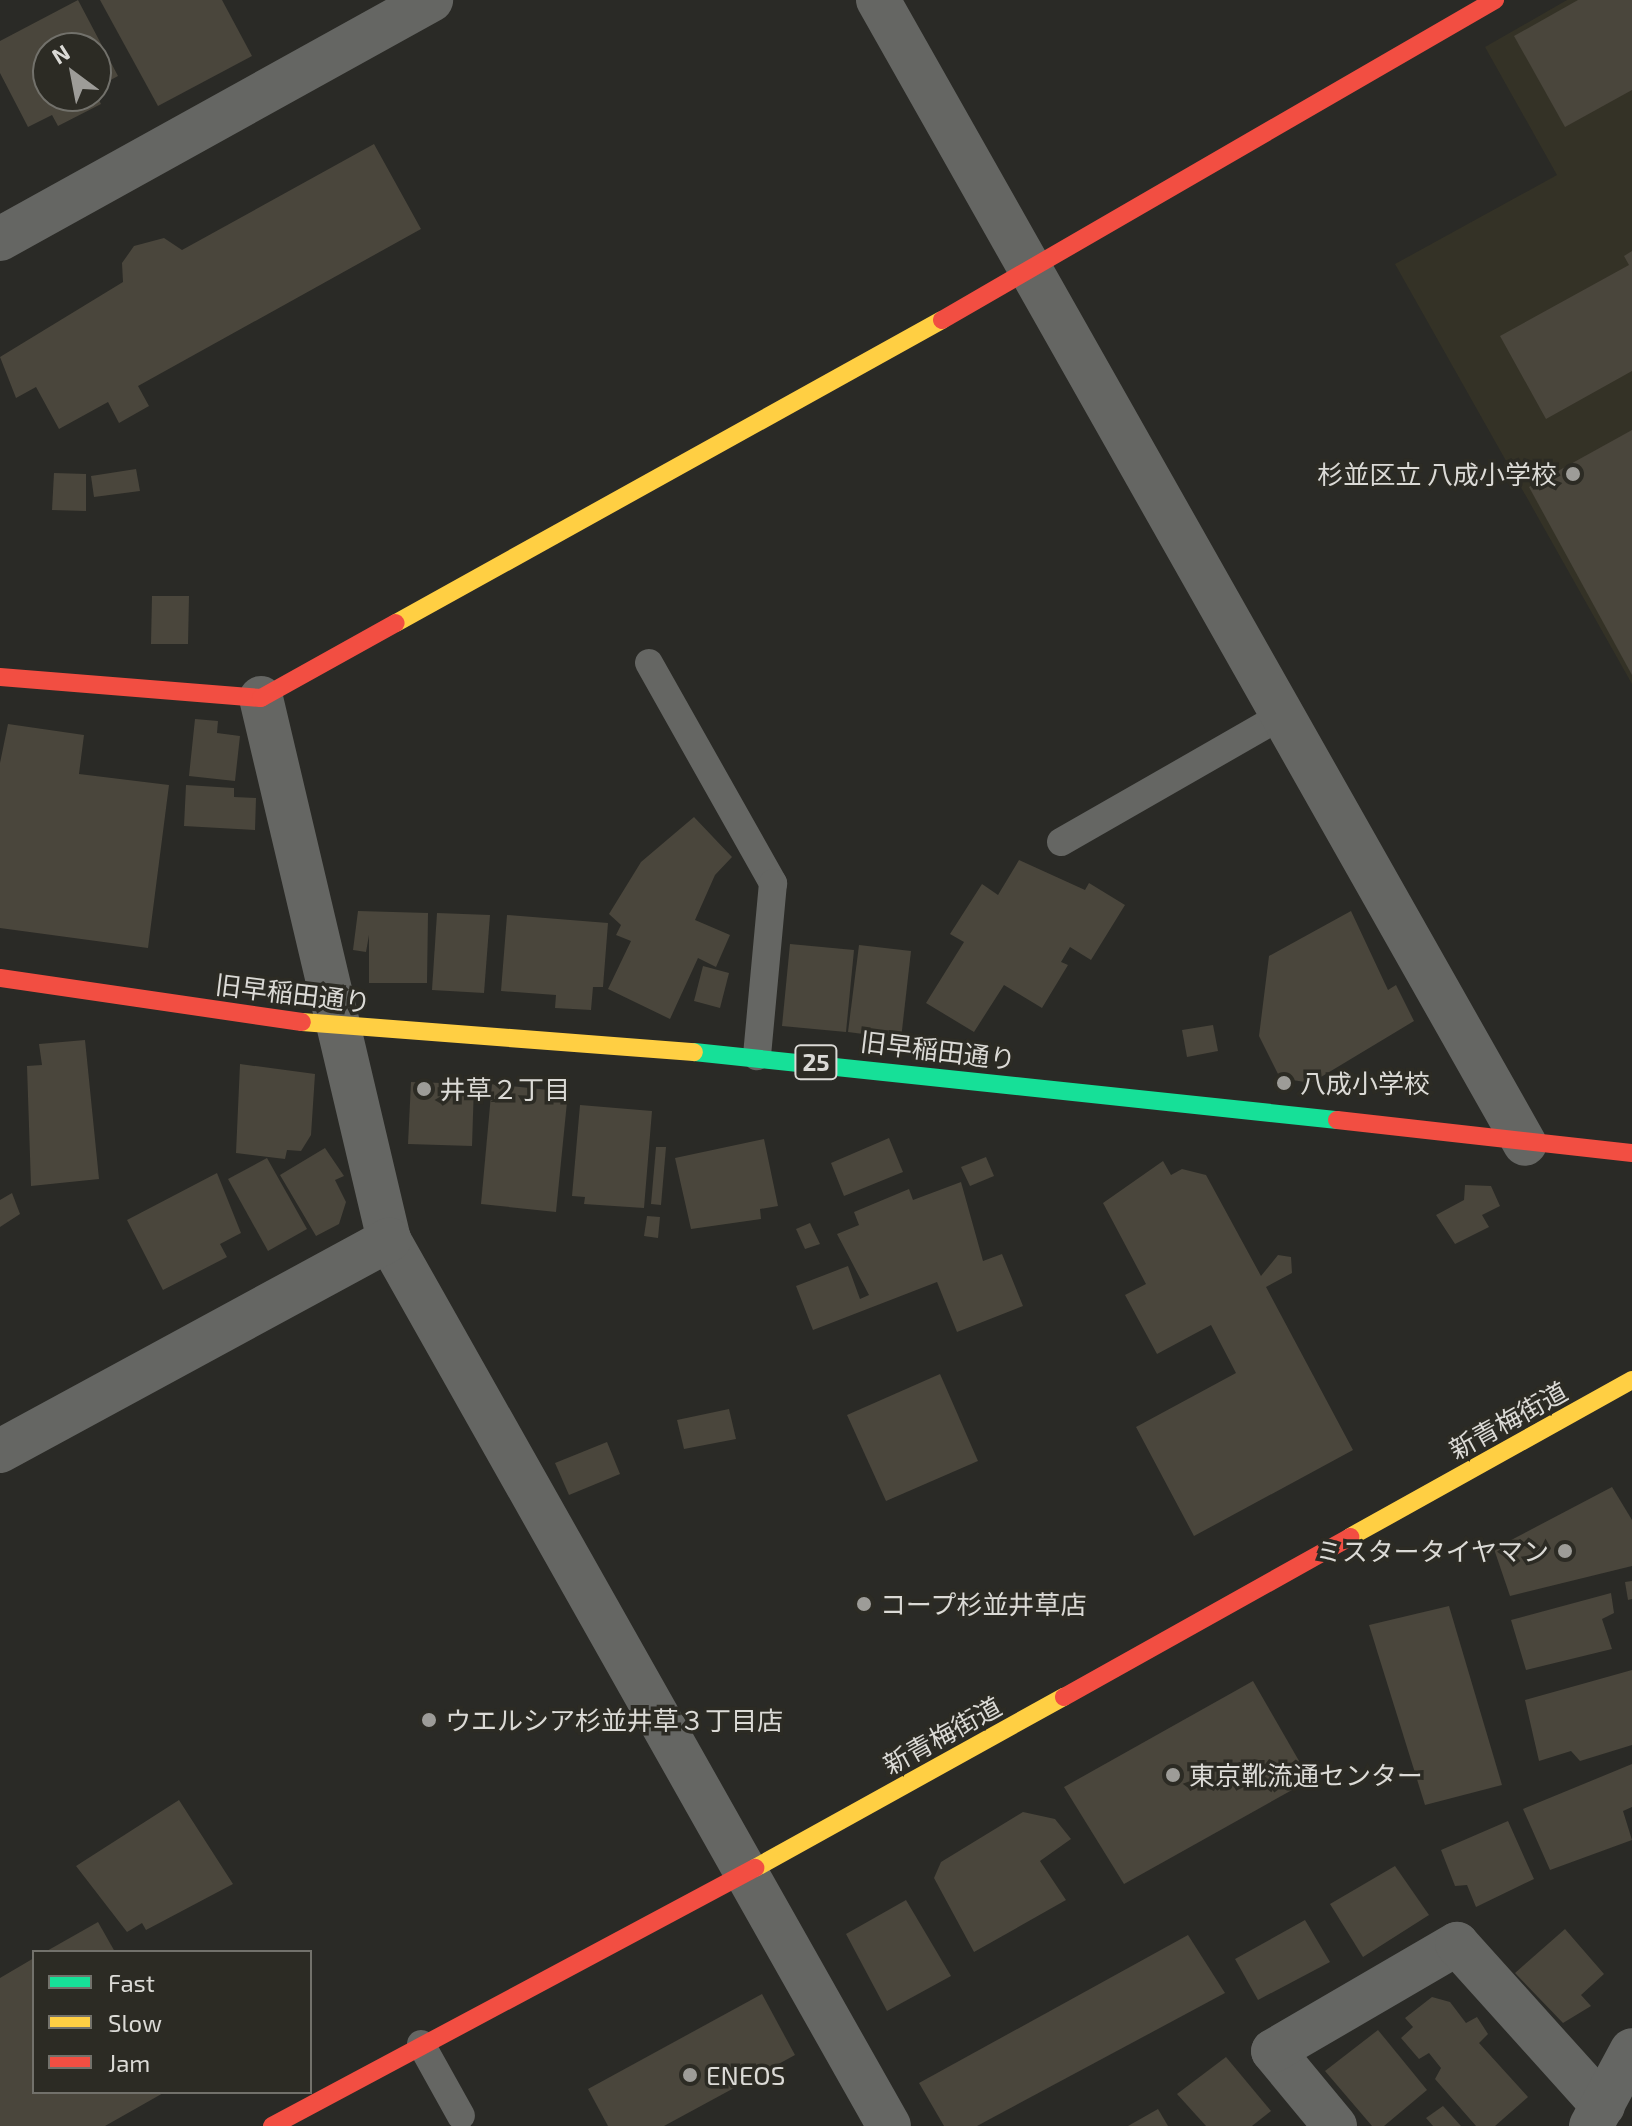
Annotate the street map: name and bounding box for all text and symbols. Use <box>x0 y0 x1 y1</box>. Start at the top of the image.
north arrow <box>32 32 112 112</box>
text: N <box>47 38 74 69</box>
place label: 杉並区立 八成小学校 <box>1317 458 1557 490</box>
marker: 杉並区立 八成小学校 <box>1564 465 1582 483</box>
street label: 旧早稲田通り <box>214 968 372 1018</box>
street label: 旧早稲田通り <box>859 1025 1017 1075</box>
road number: 25 <box>794 1042 838 1082</box>
place label: 八成小学校 <box>1300 1067 1430 1099</box>
place label: 井草２丁目 <box>440 1073 570 1105</box>
marker: 八成小学校 <box>1275 1074 1293 1092</box>
marker: 井草２丁目 <box>415 1080 433 1098</box>
street label: 新青梅街道 <box>1444 1375 1572 1465</box>
place label: ミスタータイヤマン <box>1315 1535 1549 1567</box>
marker: ミスタータイヤマン <box>1556 1542 1574 1560</box>
place label: コープ杉並井草店 <box>880 1588 1088 1620</box>
marker: コープ杉並井草店 <box>855 1595 873 1613</box>
street label: 新青梅街道 <box>878 1690 1006 1780</box>
place label: ウエルシア杉並井草３丁目店 <box>445 1704 783 1736</box>
marker: ウエルシア杉並井草３丁目店 <box>420 1711 438 1729</box>
place label: 東京靴流通センター <box>1189 1759 1423 1791</box>
marker: 東京靴流通センター <box>1164 1766 1182 1784</box>
legend <box>32 1950 312 2094</box>
text: Fast <box>108 1968 155 1997</box>
text: Slow <box>108 2008 162 2037</box>
text: Jam <box>108 2048 150 2077</box>
place label: ENEOS <box>706 2059 785 2091</box>
marker: ENEOS <box>681 2066 699 2084</box>

